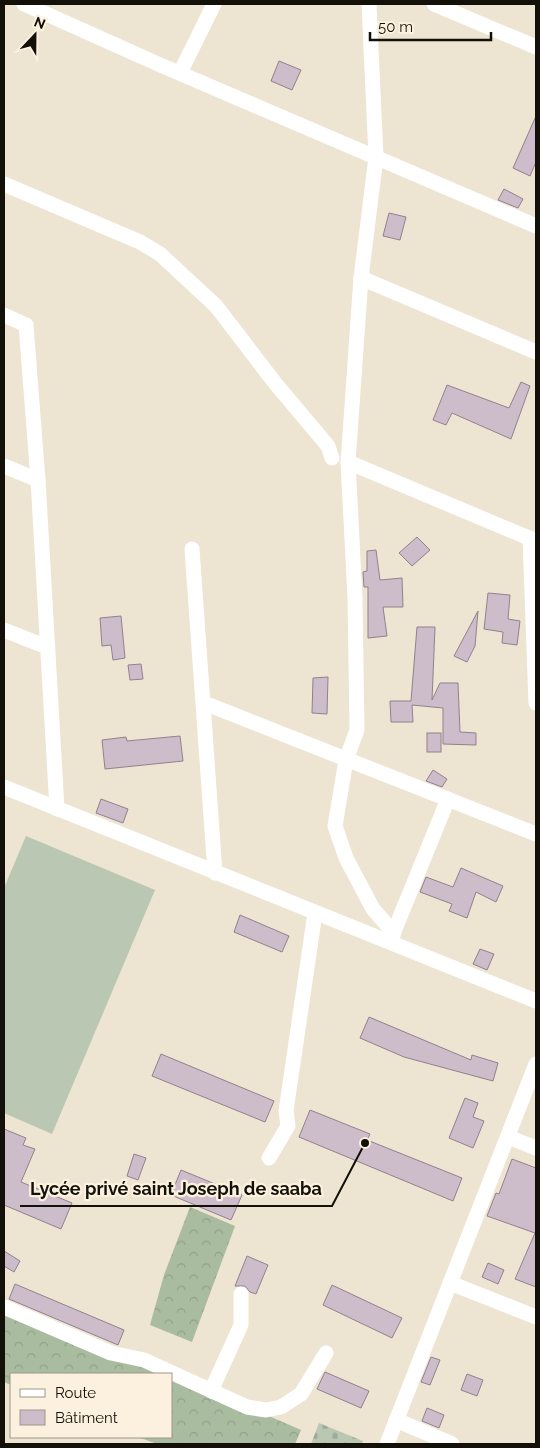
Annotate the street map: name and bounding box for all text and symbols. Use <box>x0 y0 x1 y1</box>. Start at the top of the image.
north arrow <box>10 10 60 60</box>
scale bar <box>370 10 491 42</box>
text: N <box>32 14 48 32</box>
text: 50 m <box>378 18 413 36</box>
callout: Lycée privé saint Joseph de saaba <box>20 1173 332 1206</box>
text: Lycée privé saint Joseph de saaba <box>30 1178 322 1199</box>
legend <box>10 1373 172 1438</box>
text: Route <box>55 1384 96 1402</box>
text: Bâtiment <box>55 1409 118 1427</box>

